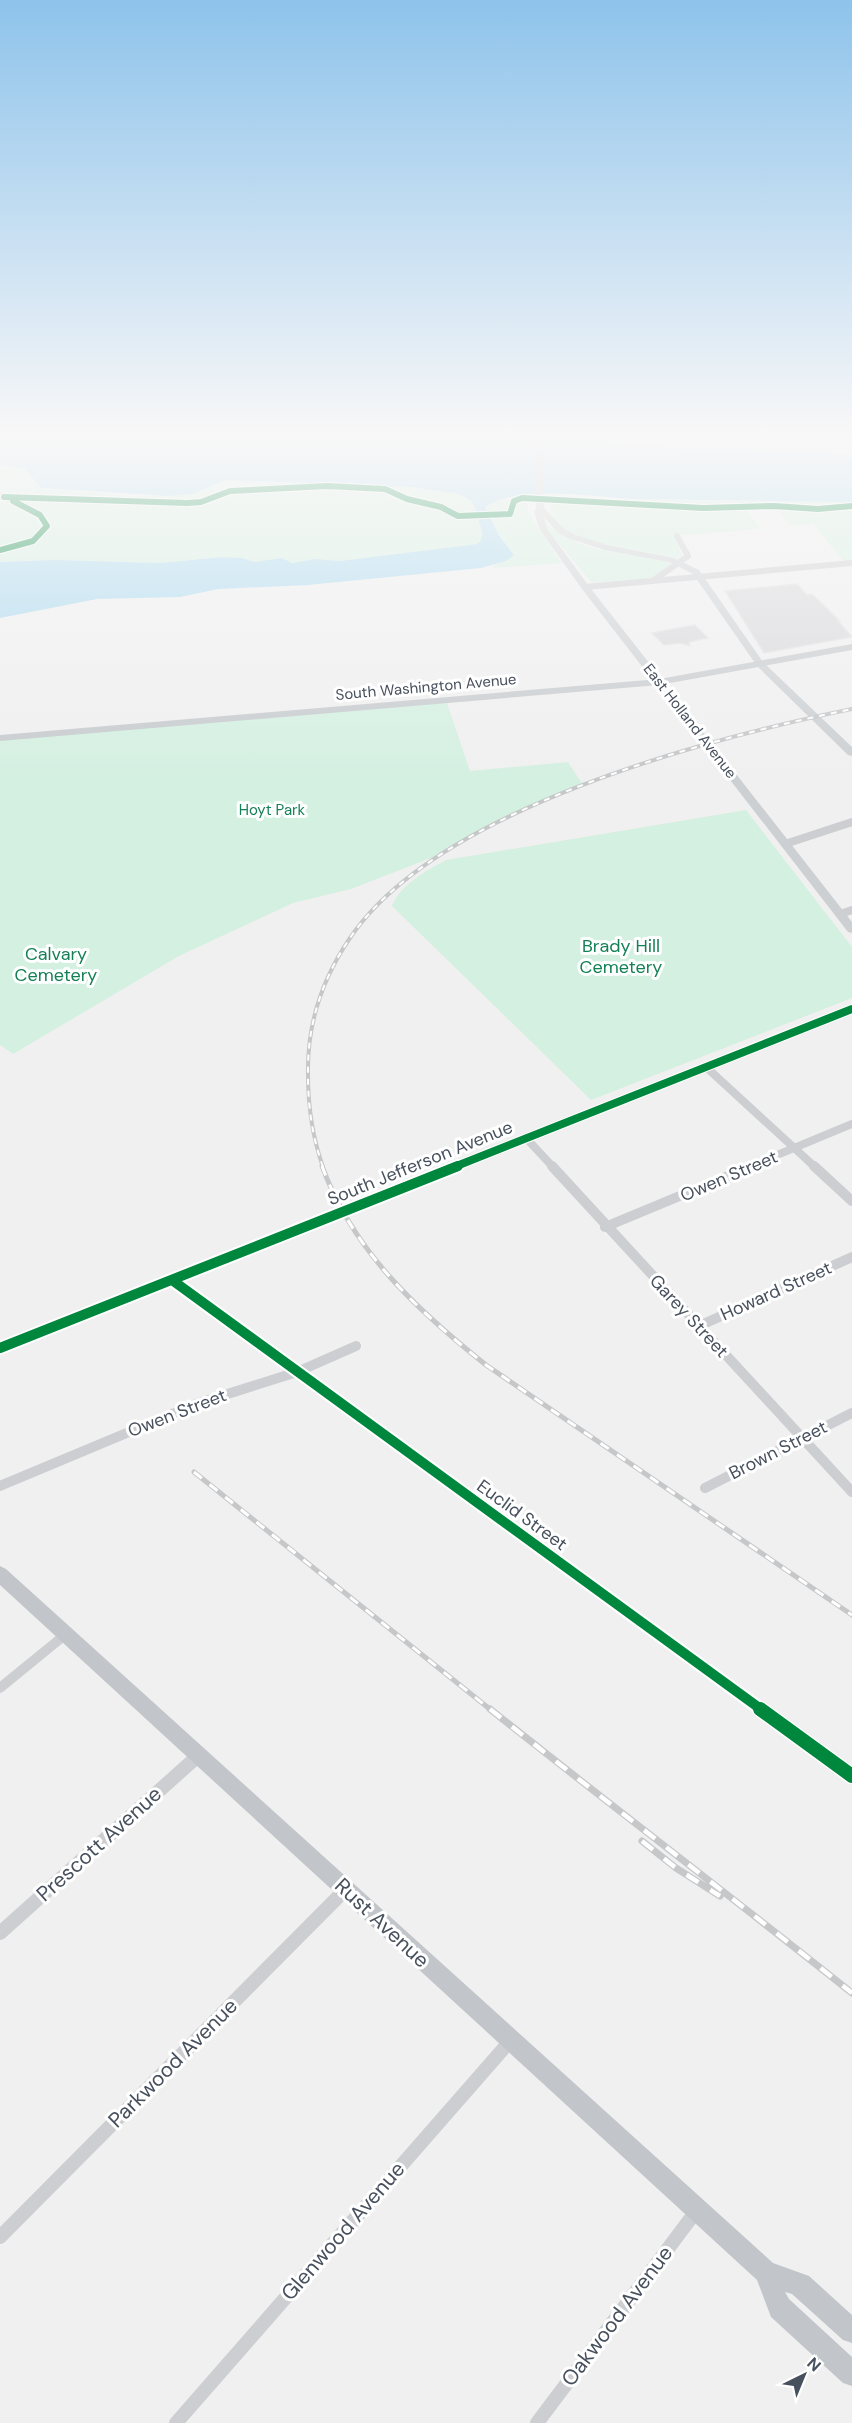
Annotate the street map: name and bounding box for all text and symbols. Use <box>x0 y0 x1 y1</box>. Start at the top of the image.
street label: East Holland Avenue <box>639 659 741 783</box>
street label: South Washington Avenue <box>335 669 517 705</box>
park label: Hoyt Park <box>239 800 306 820</box>
park label: Brady Hill Cemetery <box>580 934 662 979</box>
park label: Calvary Cemetery <box>15 942 97 987</box>
street label: South Jefferson Avenue <box>324 1115 516 1211</box>
street label: Owen Street <box>677 1145 781 1207</box>
street label: Howard Street <box>717 1256 835 1326</box>
street label: Garey Street <box>644 1269 734 1363</box>
street label: Owen Street <box>124 1383 230 1443</box>
street label: Brown Street <box>725 1415 831 1485</box>
street label: Euclid Street <box>472 1474 572 1556</box>
street label: Prescott Avenue <box>30 1780 168 1908</box>
street label: Rust Avenue <box>329 1872 435 1974</box>
street label: Parkwood Avenue <box>102 1992 244 2134</box>
street label: Glenwood Avenue <box>275 2156 411 2306</box>
street label: Oakwood Avenue <box>555 2240 679 2392</box>
north arrow <box>774 2345 834 2405</box>
text: N <box>802 2353 825 2376</box>

